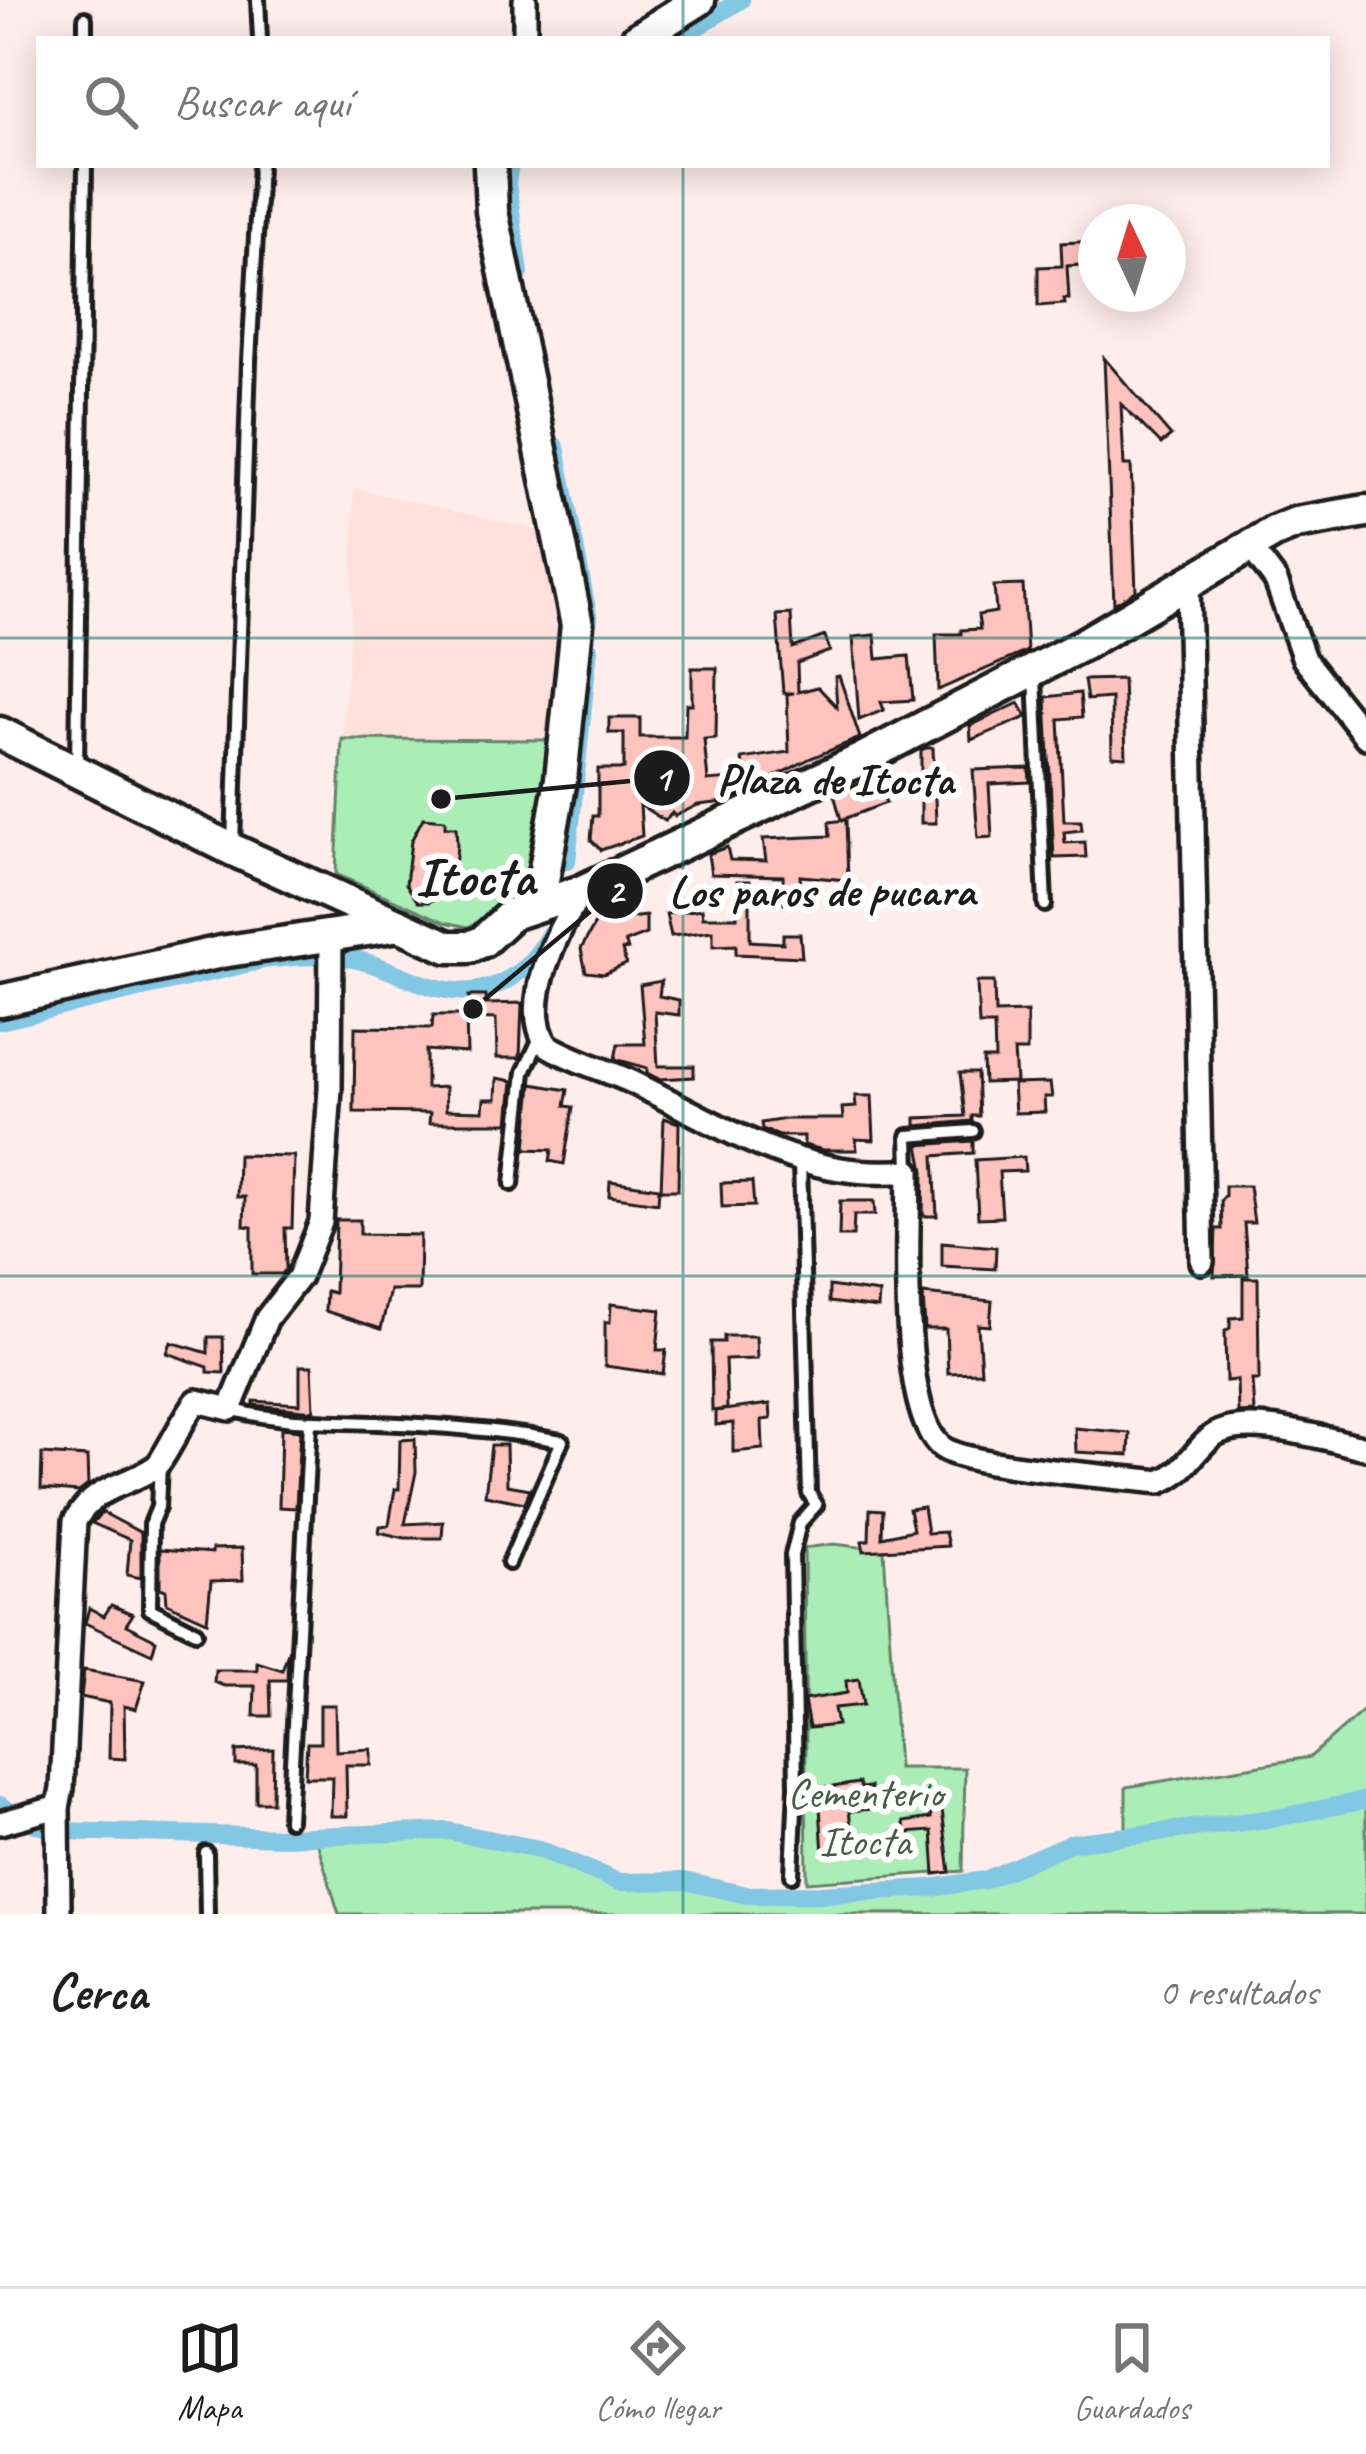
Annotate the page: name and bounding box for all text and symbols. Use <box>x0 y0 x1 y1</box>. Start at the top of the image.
search box <box>36 36 1330 168</box>
icon: search <box>78 69 144 135</box>
text: Buscar aquí <box>174 74 350 131</box>
north arrow <box>1078 204 1186 312</box>
callout: Plaza de Itocta <box>632 737 977 818</box>
text: Plaza de Itocta <box>717 751 957 808</box>
text: 1 <box>654 755 674 801</box>
district label: Itocta <box>415 843 539 911</box>
callout: Los paros de pucara <box>585 850 999 931</box>
text: Los paros de pucara <box>669 863 979 920</box>
text: 2 <box>607 868 627 914</box>
park label: Cementerio Itocta <box>787 1767 947 1868</box>
text: Cerca <box>48 1960 147 2024</box>
text: 0 resultados <box>1159 1968 1318 2017</box>
tab: Mapa <box>177 2315 243 2429</box>
tab: Cómo llegar <box>596 2315 721 2429</box>
tab: Guardados <box>1074 2315 1189 2429</box>

